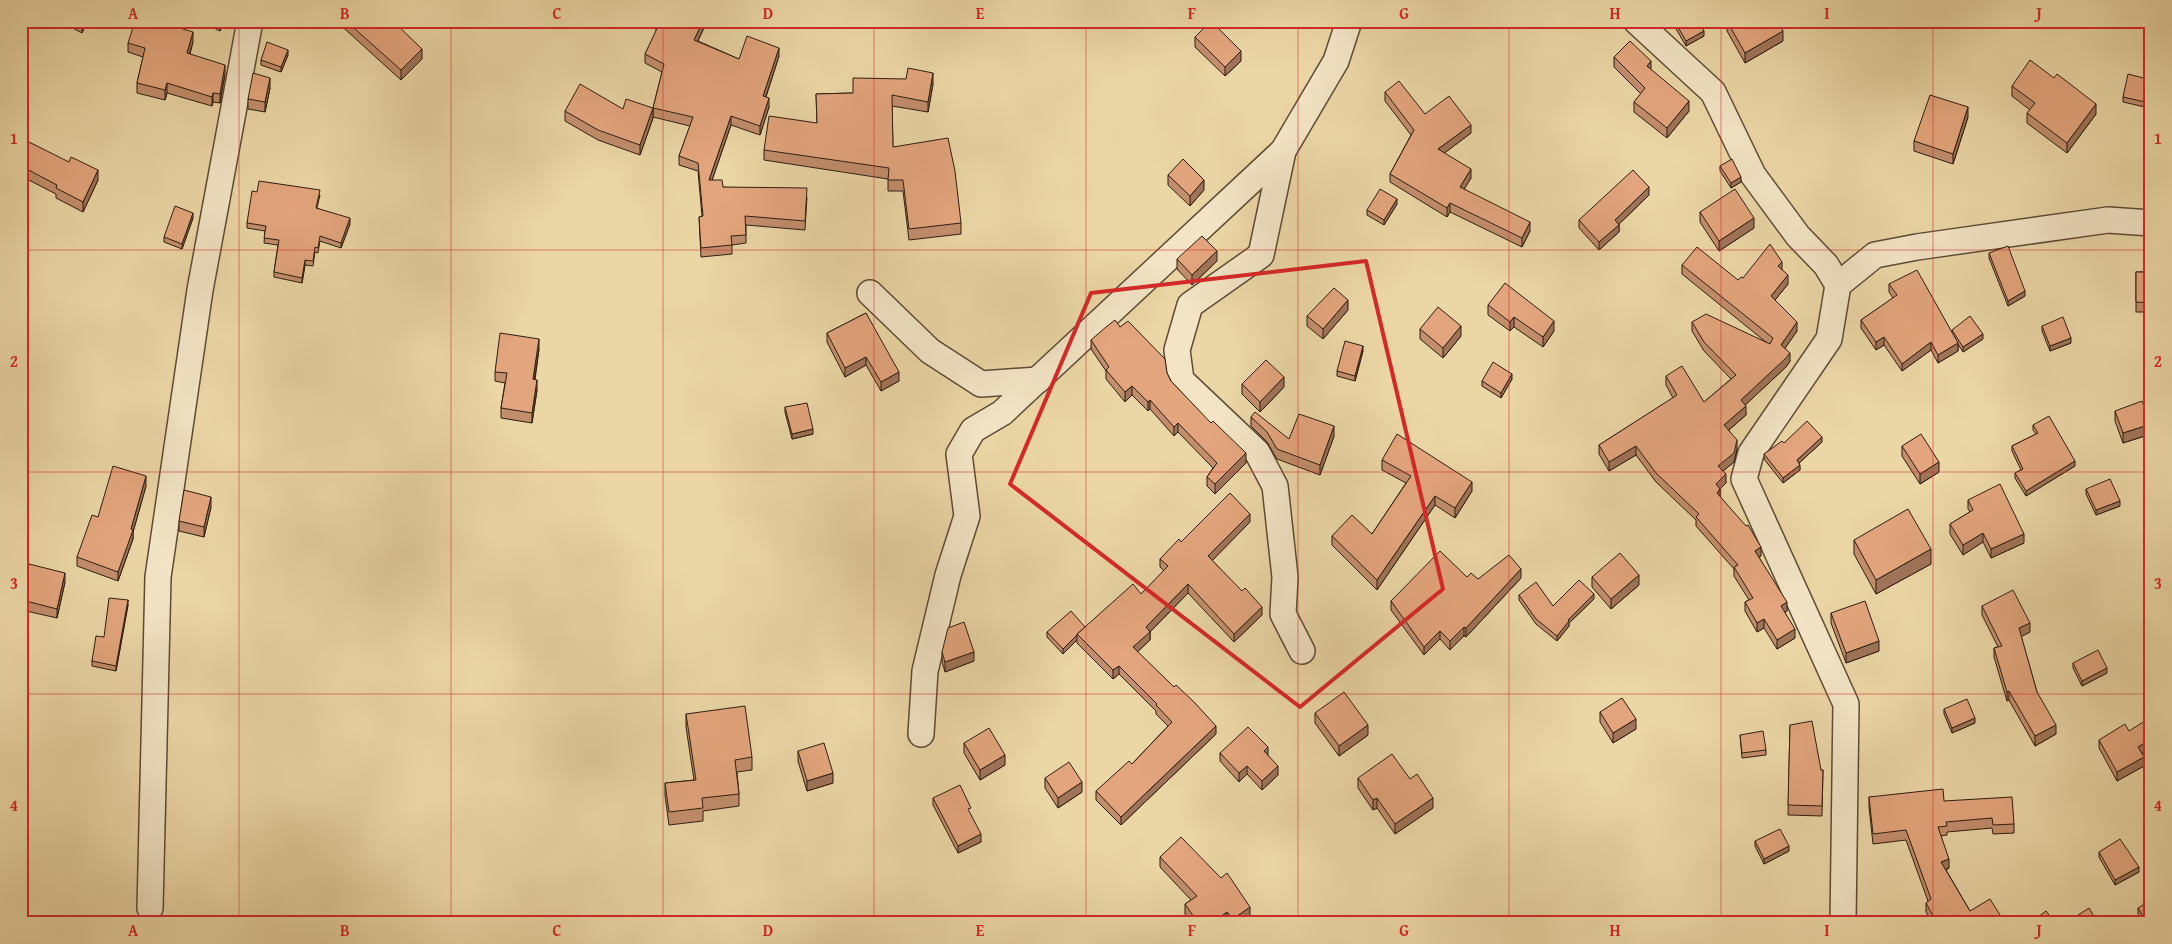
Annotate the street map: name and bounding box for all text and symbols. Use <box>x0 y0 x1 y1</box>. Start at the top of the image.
text: A <box>128 1 139 25</box>
text: B <box>340 1 350 25</box>
text: C <box>552 1 562 25</box>
text: D <box>763 1 773 25</box>
text: E <box>976 1 985 25</box>
text: F <box>1188 1 1196 25</box>
text: G <box>1399 1 1409 25</box>
text: H <box>1609 1 1621 25</box>
text: I <box>1824 1 1830 25</box>
text: J <box>2033 1 2042 25</box>
text: 1 <box>10 126 18 150</box>
text: 1 <box>2154 126 2162 150</box>
text: 2 <box>10 349 18 373</box>
text: 2 <box>2154 349 2162 373</box>
text: 3 <box>10 571 18 595</box>
text: 3 <box>2154 571 2162 595</box>
text: 4 <box>10 793 18 817</box>
text: 4 <box>2154 793 2162 817</box>
text: A <box>128 918 139 942</box>
text: B <box>340 918 350 942</box>
text: C <box>552 918 562 942</box>
text: D <box>763 918 773 942</box>
text: E <box>976 918 985 942</box>
text: F <box>1188 918 1196 942</box>
text: G <box>1399 918 1409 942</box>
text: H <box>1609 918 1621 942</box>
text: I <box>1824 918 1830 942</box>
text: J <box>2033 918 2042 942</box>

